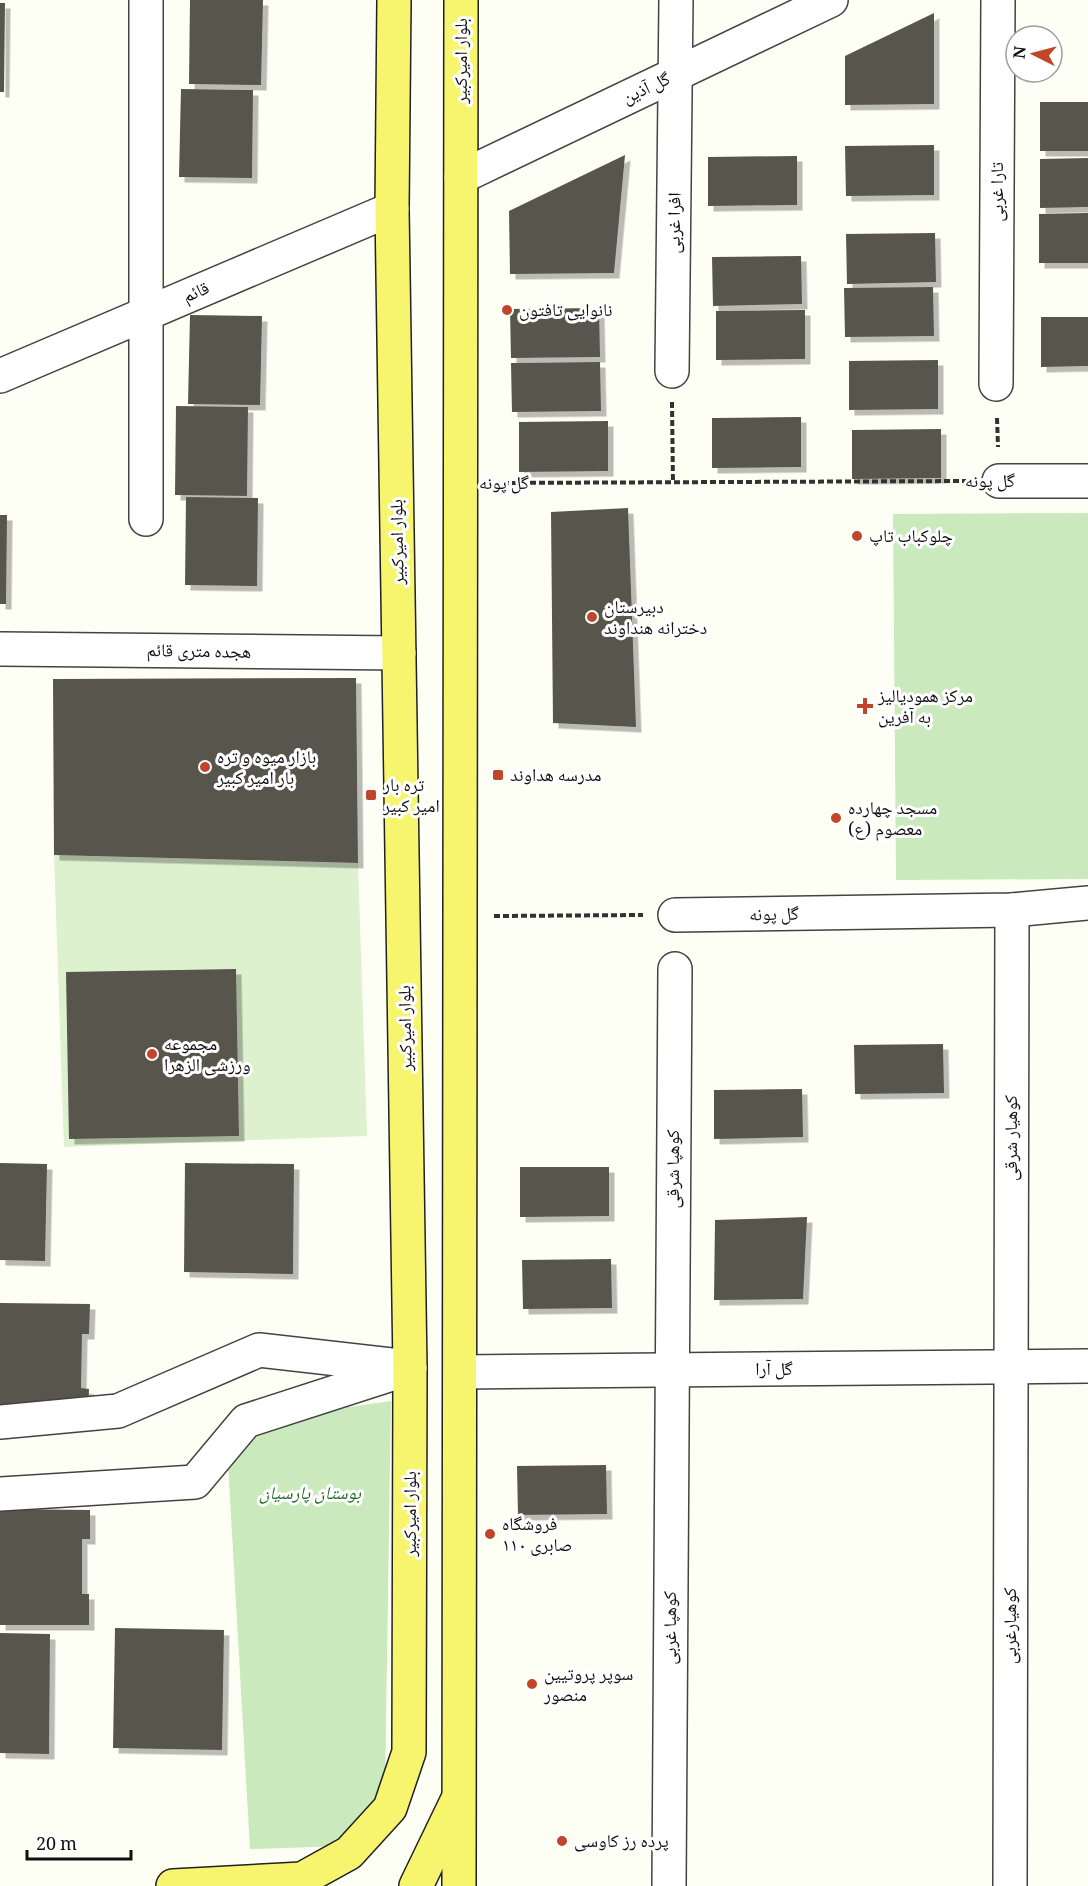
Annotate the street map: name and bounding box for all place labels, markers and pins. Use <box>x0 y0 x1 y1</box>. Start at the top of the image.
place label: نانوایی تافتون <box>519 297 612 327</box>
marker: نانوایی تافتون <box>500 303 514 317</box>
place label: چلوکباب تاپ <box>869 523 953 553</box>
marker: چلوکباب تاپ <box>850 529 864 543</box>
place label: دبیرستان دخترانه هنداوند <box>604 594 707 645</box>
marker: دبیرستان دخترانه هنداوند <box>585 610 599 624</box>
place label: مرکز همودیالیز به آفرین <box>877 683 973 734</box>
marker: مرکز همودیالیز به آفرین <box>856 697 874 715</box>
place label: بازار میوه و تره بار امیر کبیر <box>216 744 316 795</box>
marker: بازار میوه و تره بار امیر کبیر <box>198 760 212 774</box>
place label: مدرسه هداوند <box>510 762 602 792</box>
marker: مدرسه هداوند <box>491 768 505 782</box>
place label: تره بار امیر کبیر <box>382 772 440 823</box>
marker: تره بار امیر کبیر <box>364 788 378 802</box>
place label: مسجد چهارده معصوم (ع) <box>848 795 937 846</box>
marker: مسجد چهارده معصوم (ع) <box>829 811 843 825</box>
place label: مجموعه ورزشی الزهرا <box>164 1031 251 1082</box>
marker: مجموعه ورزشی الزهرا <box>145 1047 159 1061</box>
place label: فروشگاه صابری ۱۱۰ <box>502 1511 572 1562</box>
marker: فروشگاه صابری ۱۱۰ <box>483 1527 497 1541</box>
place label: سوپر پروتیین منصور <box>543 1661 633 1712</box>
marker: سوپر پروتیین منصور <box>525 1677 539 1691</box>
place label: پرده رز کاوسی <box>574 1828 669 1858</box>
marker: پرده رز کاوسی <box>555 1834 569 1848</box>

